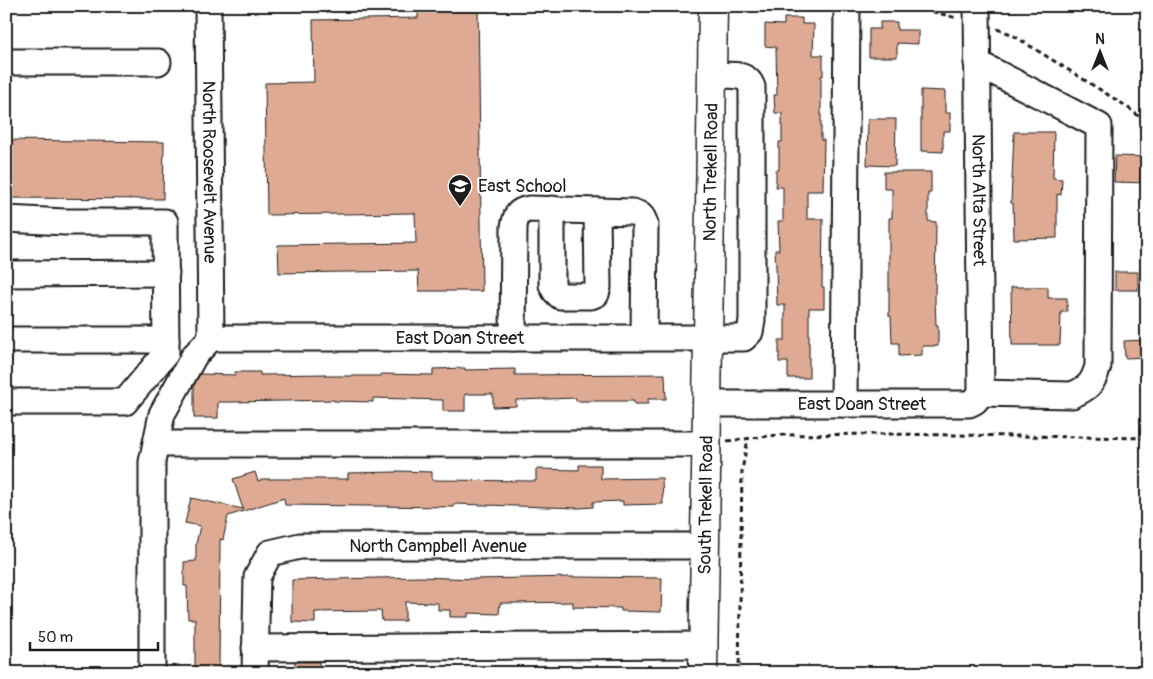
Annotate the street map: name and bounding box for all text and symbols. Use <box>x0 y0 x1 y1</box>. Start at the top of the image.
north arrow <box>1076 28 1126 78</box>
text: N <box>1095 31 1105 48</box>
street label: North Roosevelt Avenue <box>197 81 221 263</box>
street label: North Trekell Road <box>698 103 724 241</box>
street label: North Alta Street <box>966 134 991 267</box>
school or university icon: East School <box>447 173 473 207</box>
place label: East School <box>478 175 567 198</box>
street label: East Doan Street <box>396 327 525 350</box>
street label: East Doan Street <box>798 393 927 416</box>
street label: South Trekell Road <box>693 435 719 575</box>
street label: North Campbell Avenue <box>349 535 527 558</box>
scale bar <box>30 619 158 651</box>
text: 50 m <box>38 628 73 647</box>

